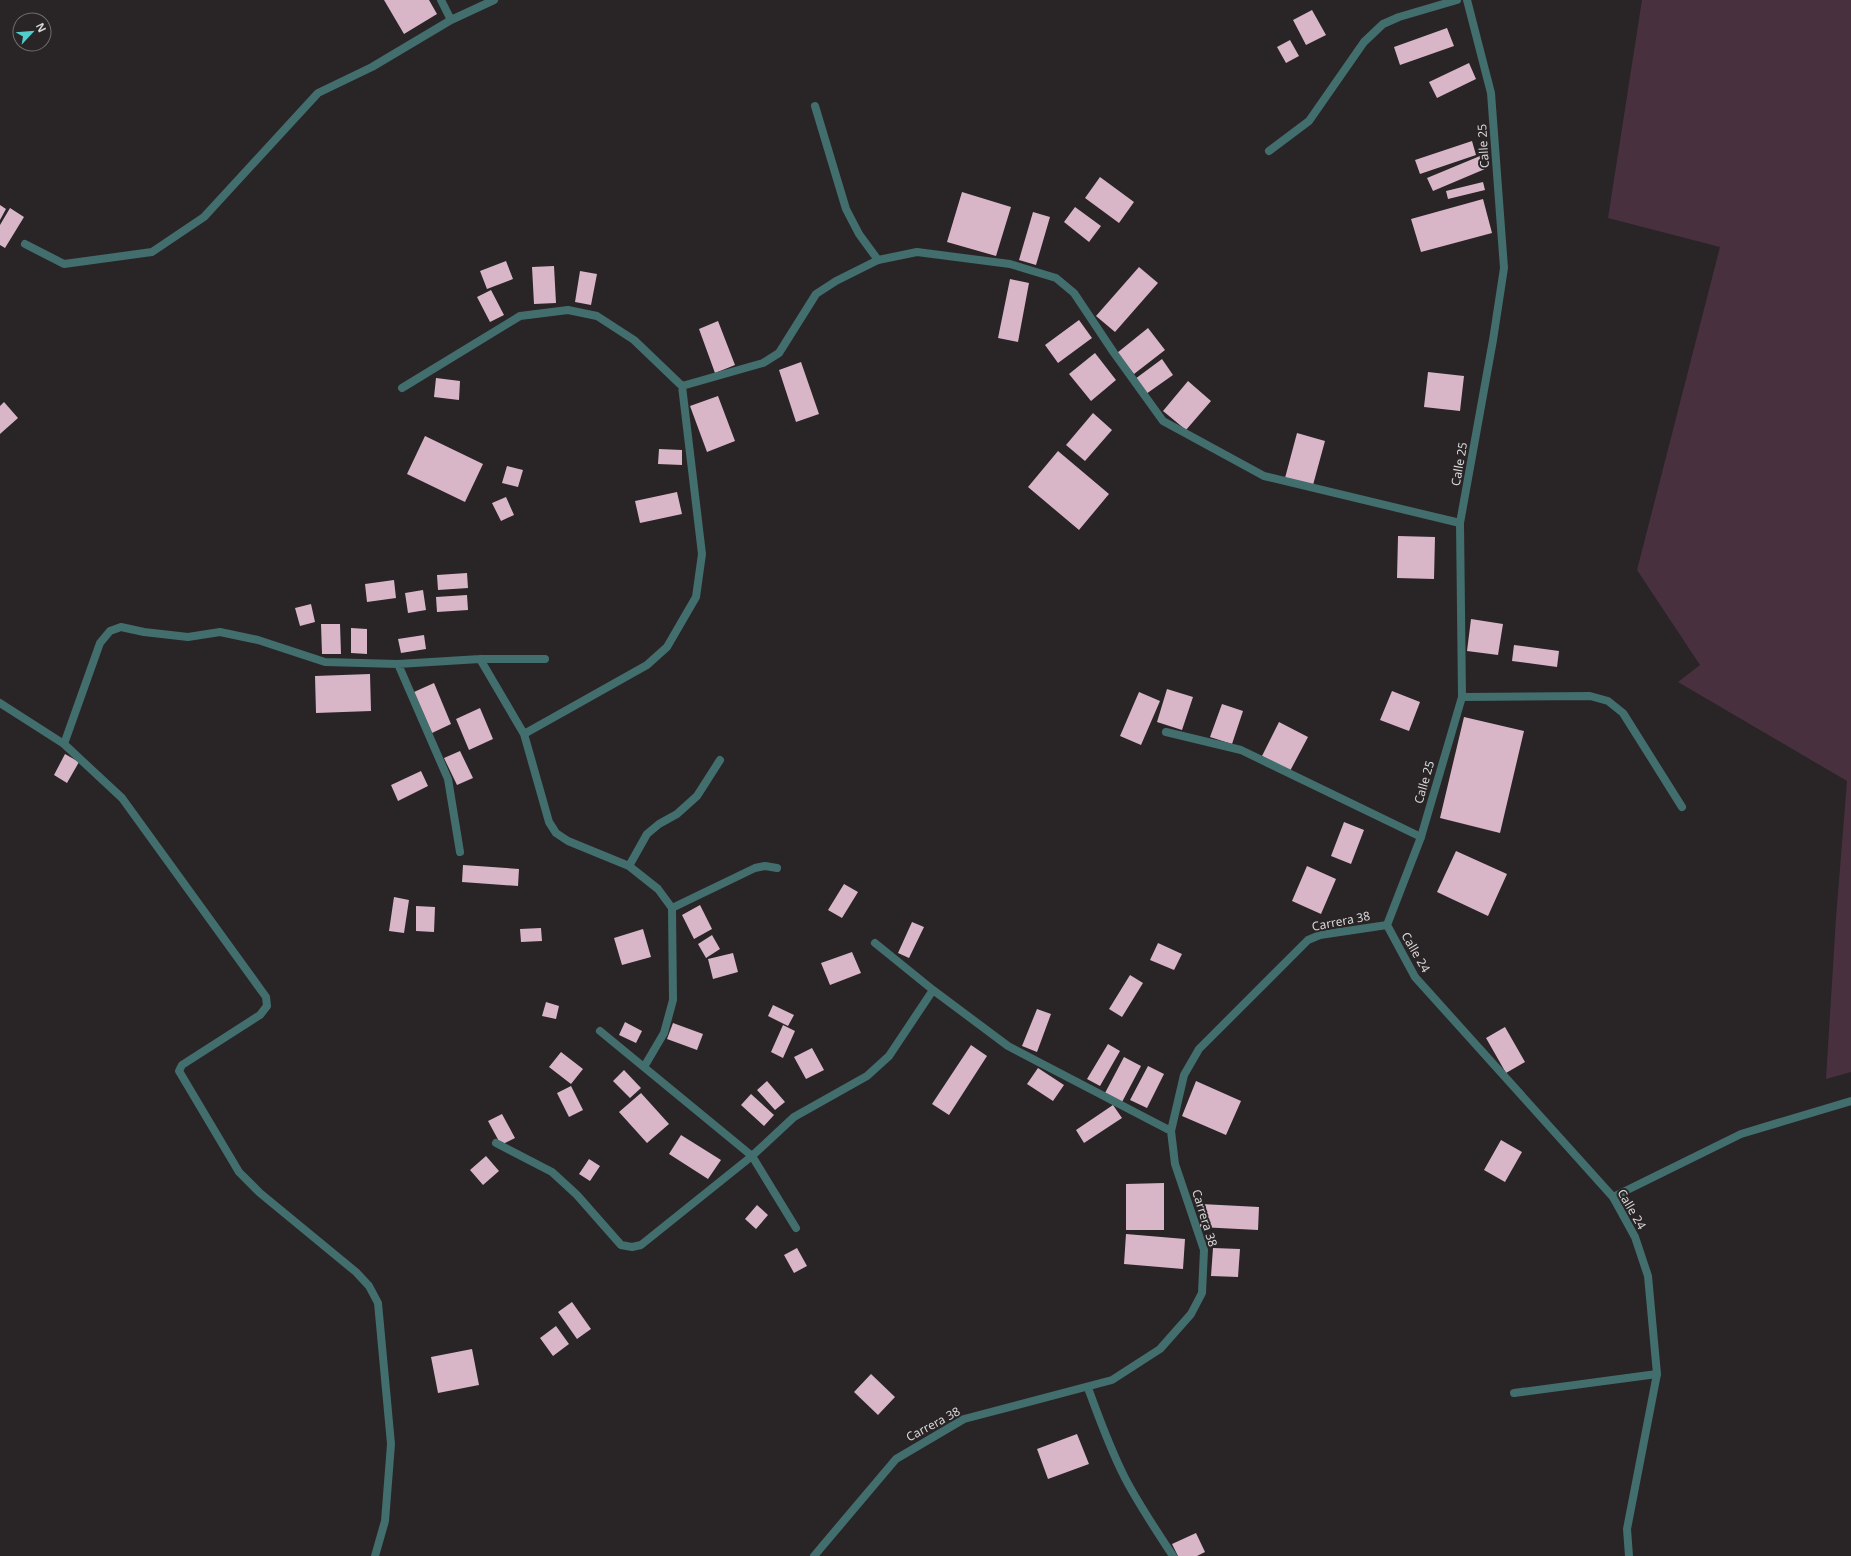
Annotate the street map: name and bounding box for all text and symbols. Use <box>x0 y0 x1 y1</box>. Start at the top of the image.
north arrow <box>12 12 52 52</box>
text: N <box>33 20 50 35</box>
street label: Calle 25 <box>1473 123 1493 169</box>
street label: Calle 25 <box>1447 441 1471 487</box>
street label: Calle 25 <box>1410 758 1438 806</box>
street label: Carrera 38 <box>1310 907 1372 935</box>
street label: Calle 24 <box>1398 929 1434 975</box>
street label: Calle 24 <box>1614 1186 1650 1232</box>
street label: Carrera 38 <box>1188 1187 1222 1249</box>
street label: Carrera 38 <box>903 1403 963 1445</box>

